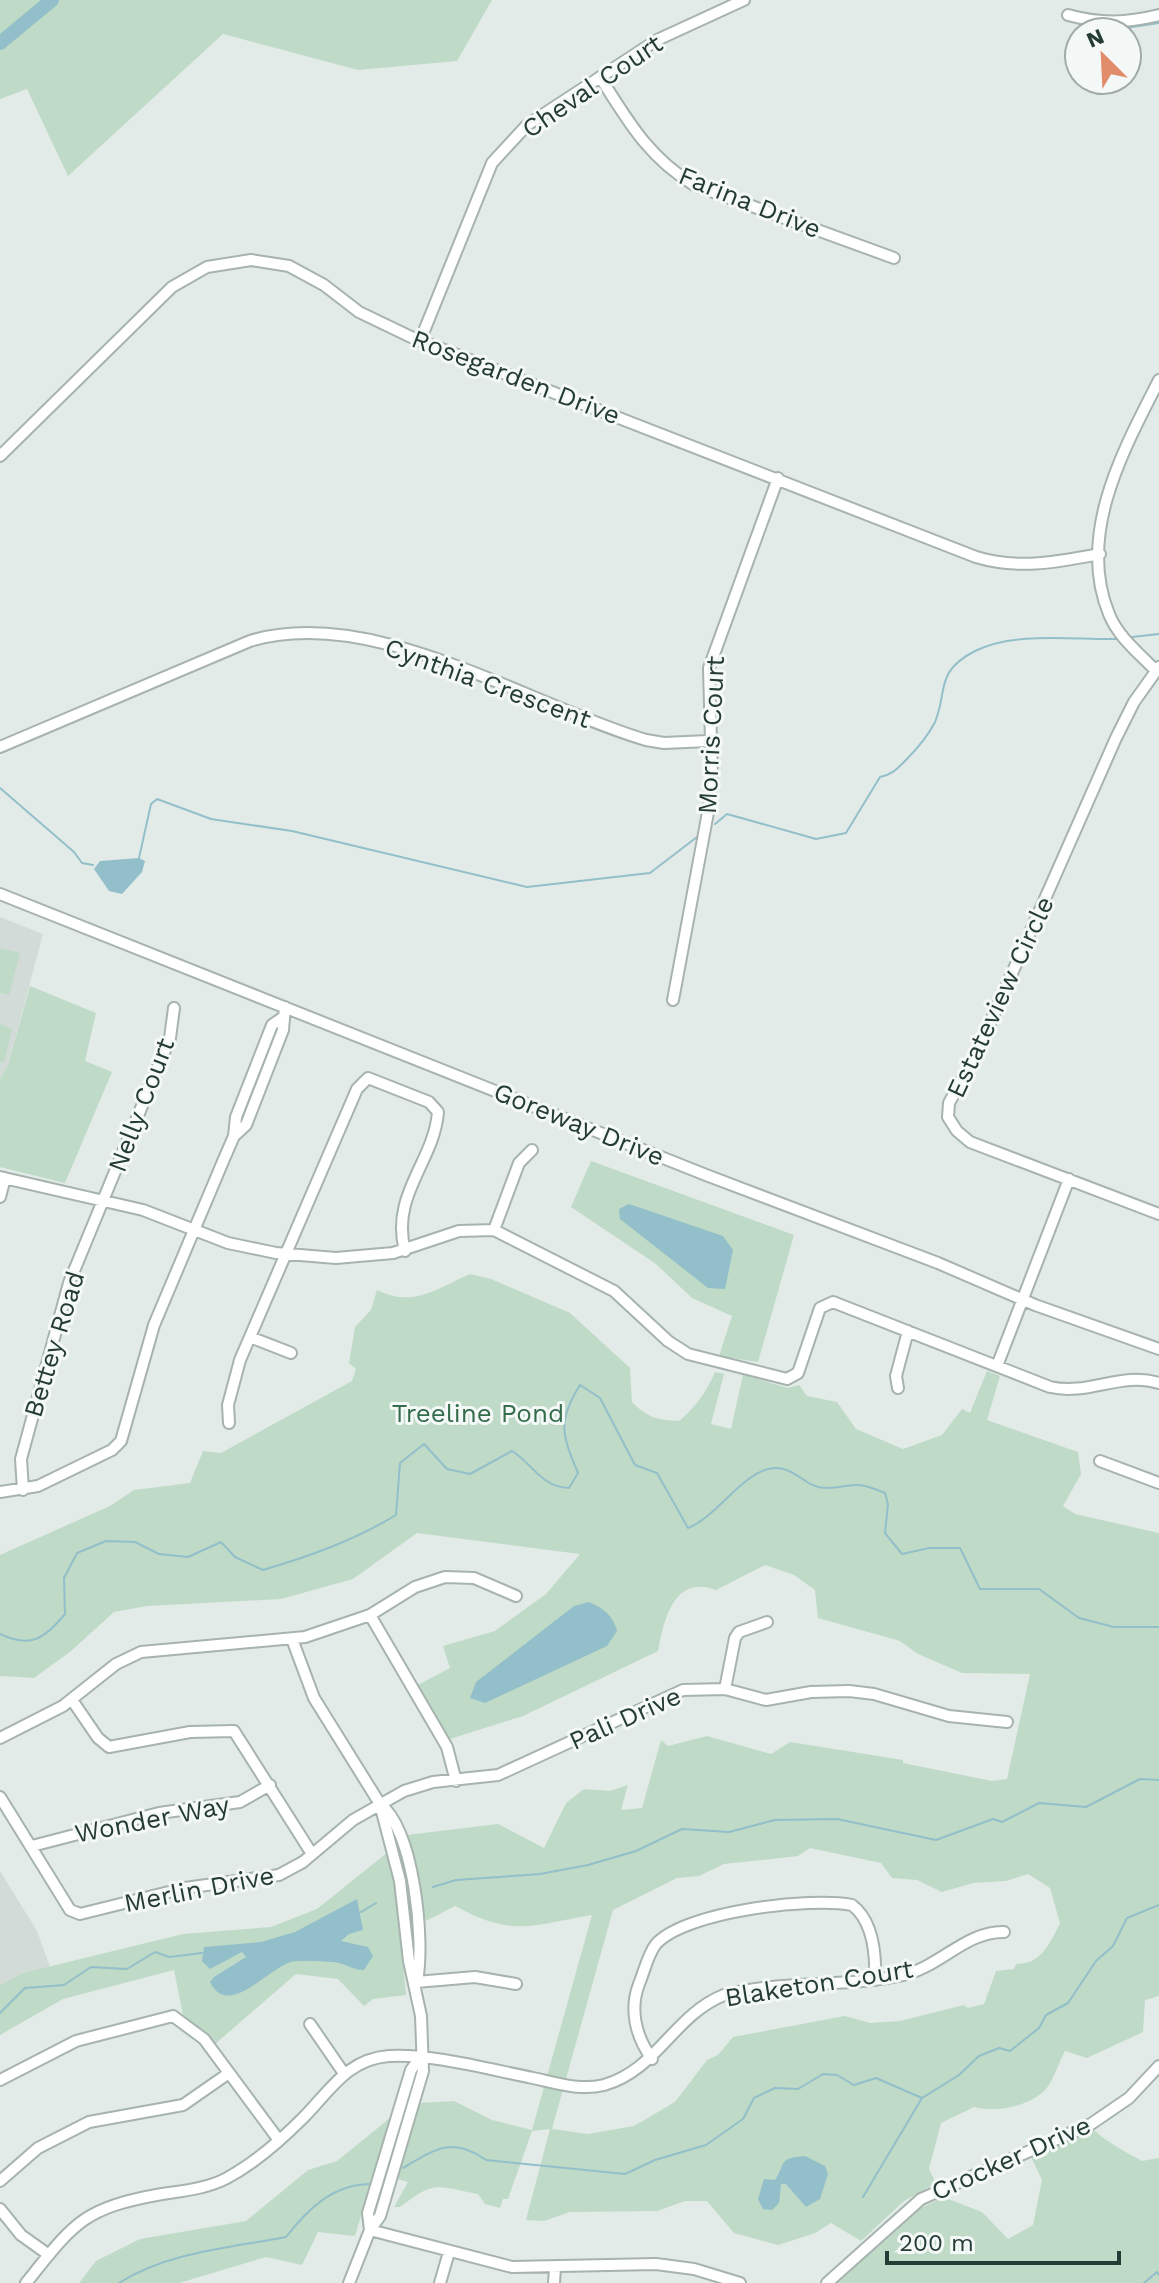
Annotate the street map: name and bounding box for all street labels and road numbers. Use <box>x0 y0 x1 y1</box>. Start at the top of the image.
street label: Cheval Court <box>516 28 668 144</box>
street label: Farina Drive <box>675 160 825 244</box>
street label: Rosegarden Drive <box>408 323 624 431</box>
street label: Cynthia Crescent <box>381 632 595 734</box>
street label: Morris Court <box>692 655 730 815</box>
street label: Estateview Circle <box>940 892 1060 1102</box>
street label: Nelly Court <box>102 1034 180 1176</box>
street label: Goreway Drive <box>489 1076 669 1172</box>
street label: Bettey Road <box>18 1267 90 1421</box>
street label: Pali Drive <box>565 1680 685 1756</box>
street label: Wonder Way <box>72 1789 232 1849</box>
street label: Merlin Drive <box>121 1860 277 1918</box>
street label: Blaketon Court <box>723 1953 915 2013</box>
street label: Crocker Drive <box>927 2110 1095 2206</box>

